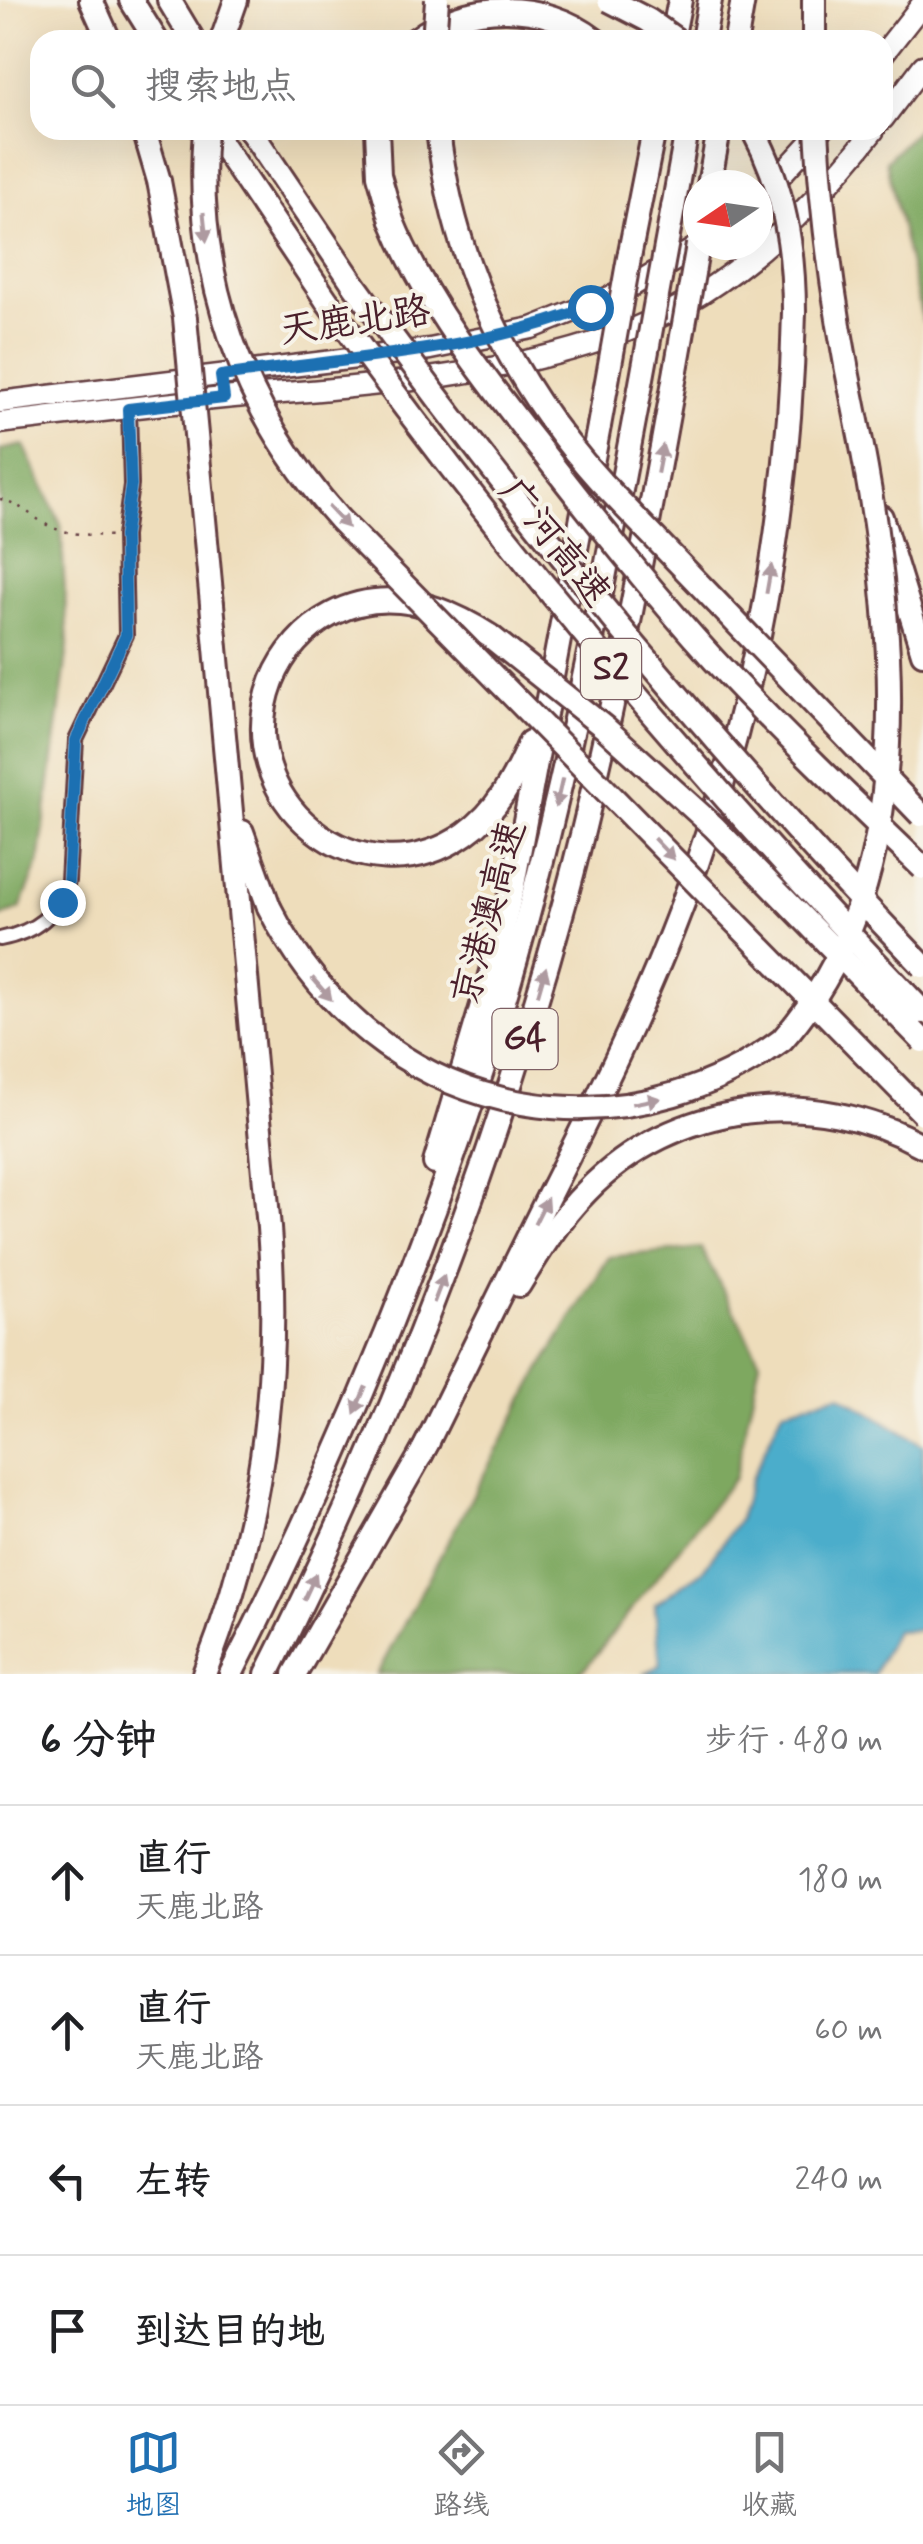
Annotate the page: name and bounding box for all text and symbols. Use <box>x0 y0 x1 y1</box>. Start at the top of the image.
search box <box>30 30 893 140</box>
icon: search <box>65 58 120 113</box>
text: 搜索地点 <box>145 63 297 112</box>
north arrow <box>683 170 773 260</box>
one-way arrow <box>197 212 213 244</box>
route start <box>568 285 614 331</box>
street label: 天鹿北路 <box>276 287 434 357</box>
one-way arrow <box>652 443 668 474</box>
street label: 广河高速 <box>487 469 621 617</box>
one-way arrow <box>326 505 349 529</box>
one-way arrow <box>762 563 777 594</box>
road number: S2 <box>581 639 641 699</box>
one-way arrow <box>551 778 566 809</box>
street label: 京港澳高速 <box>442 815 538 1011</box>
one-way arrow <box>651 837 675 861</box>
route end <box>40 880 86 926</box>
one-way arrow <box>535 965 551 996</box>
one-way arrow <box>311 976 333 1001</box>
road number: G4 <box>492 1009 558 1069</box>
one-way arrow <box>631 1093 662 1108</box>
one-way arrow <box>533 1196 550 1225</box>
one-way arrow <box>432 1273 448 1303</box>
one-way arrow <box>351 1386 367 1416</box>
one-way arrow <box>302 1572 319 1601</box>
text: 6 分钟 <box>40 1714 157 1769</box>
text: 步行 · 480 m <box>705 1720 883 1762</box>
text: 直行 <box>135 1835 211 1884</box>
icon: ahead <box>40 1853 95 1908</box>
text: 180 m <box>798 1859 883 1901</box>
text: 天鹿北路 <box>135 1887 263 1929</box>
text: 直行 <box>135 1985 211 2034</box>
icon: ahead <box>40 2003 95 2058</box>
text: 60 m <box>814 2009 883 2051</box>
text: 天鹿北路 <box>135 2037 263 2079</box>
icon: left <box>40 2153 95 2208</box>
text: 左转 <box>135 2158 211 2207</box>
text: 240 m <box>795 2159 883 2201</box>
icon: arrive <box>40 2303 95 2358</box>
text: 到达目的地 <box>135 2308 325 2357</box>
tab: 地图 <box>126 2425 182 2525</box>
tab: 路线 <box>433 2425 489 2525</box>
tab: 收藏 <box>741 2425 797 2525</box>

